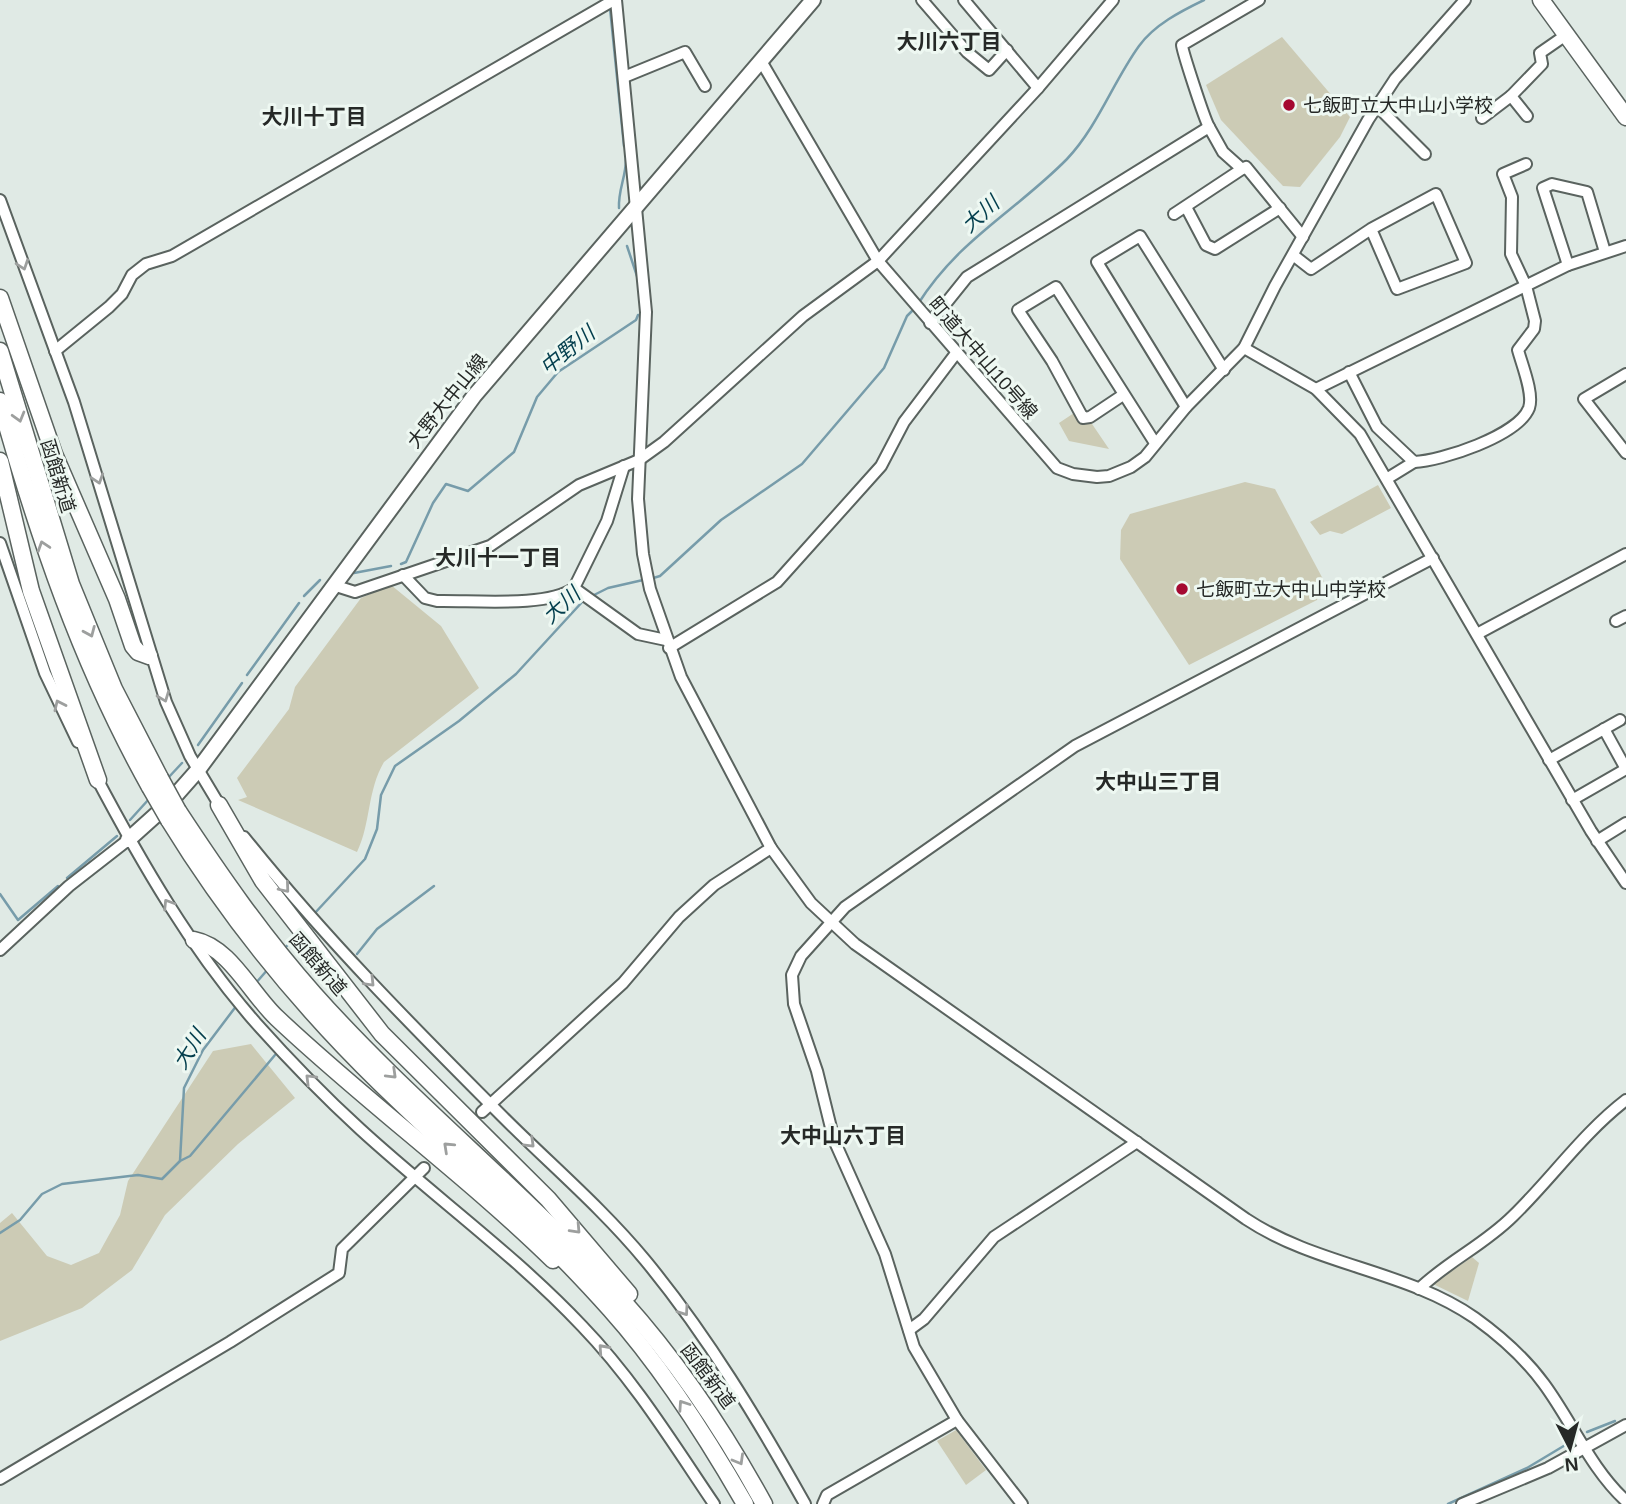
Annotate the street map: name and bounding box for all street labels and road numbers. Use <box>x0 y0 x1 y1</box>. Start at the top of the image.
street label: 町道大中山10号線 <box>925 293 1041 423</box>
street label: 大野大中山線 <box>403 350 491 452</box>
street label: 函館新道 <box>37 437 79 515</box>
street label: 函館新道 <box>285 928 351 1000</box>
street label: 函館新道 <box>677 1339 739 1413</box>

